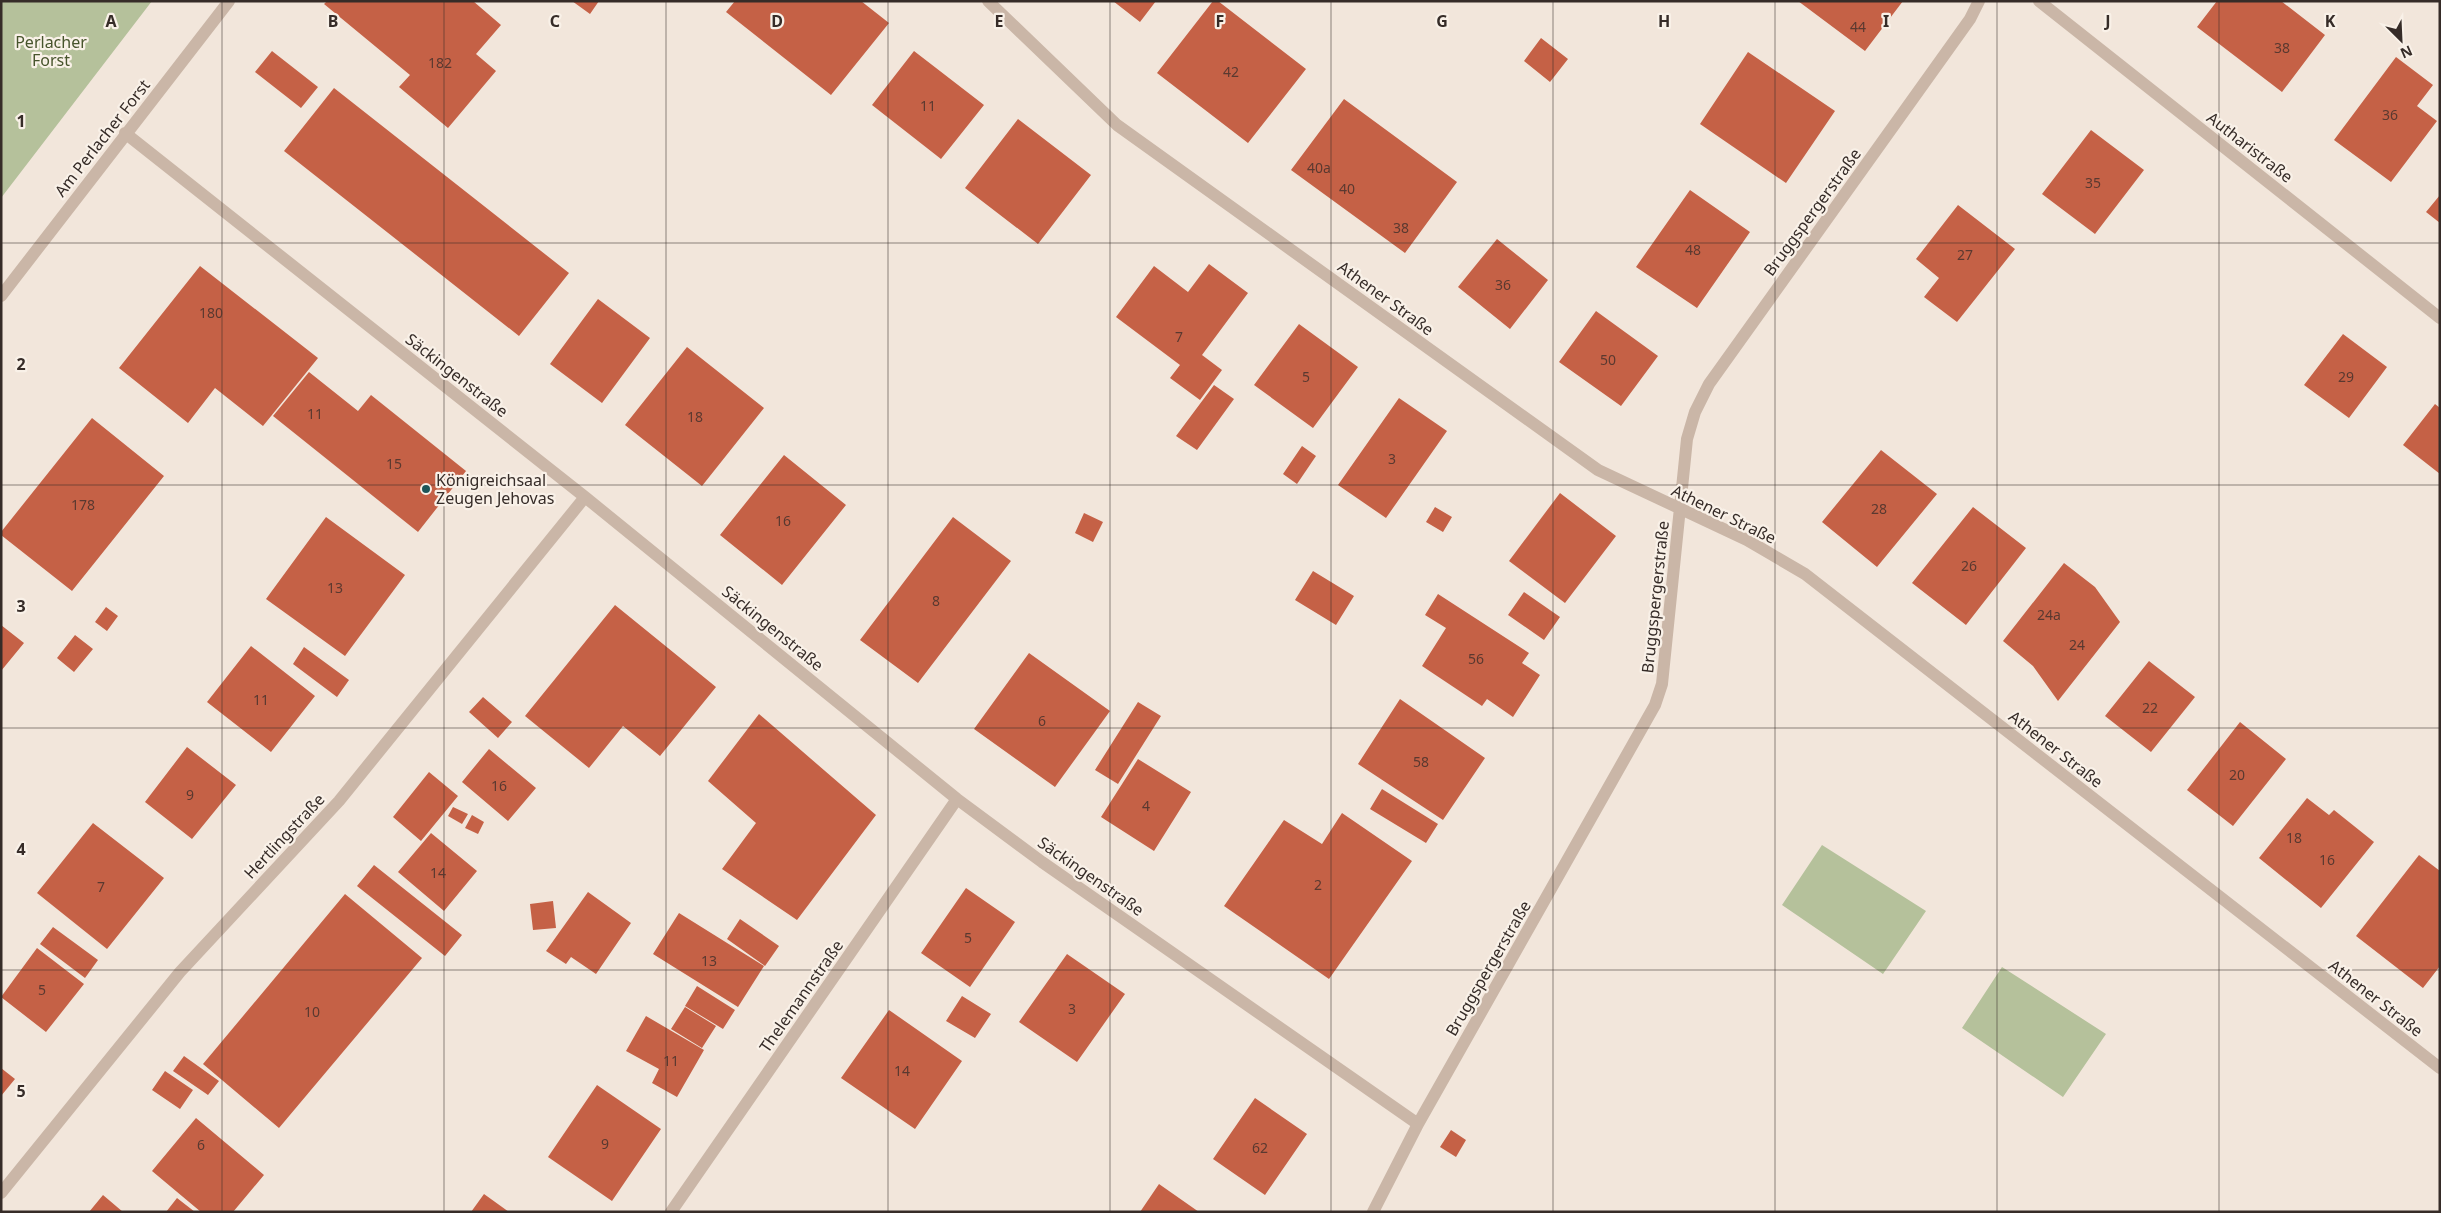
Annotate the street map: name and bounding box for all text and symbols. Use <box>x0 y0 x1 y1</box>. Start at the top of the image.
text: A <box>105 10 117 32</box>
text: B <box>328 10 338 32</box>
text: C <box>550 10 560 32</box>
text: D <box>771 10 783 32</box>
text: E <box>995 10 1004 32</box>
text: F <box>1216 10 1224 32</box>
text: G <box>1436 10 1448 32</box>
text: H <box>1658 10 1670 32</box>
text: I <box>1883 10 1889 32</box>
text: J <box>2103 10 2111 32</box>
text: K <box>2325 10 2336 32</box>
north arrow <box>2376 15 2426 65</box>
house number: 44 <box>1850 17 1866 36</box>
park label: Perlacher Forst <box>15 31 87 71</box>
house number: 38 <box>2274 38 2290 57</box>
text: N <box>2397 41 2416 63</box>
house number: 182 <box>428 53 452 72</box>
house number: 42 <box>1223 62 1239 81</box>
street label: Am Perlacher Forst <box>49 75 155 201</box>
house number: 11 <box>920 96 936 115</box>
house number: 36 <box>2382 105 2398 124</box>
street label: Autharistraße <box>2203 107 2297 187</box>
text: 1 <box>16 110 26 132</box>
street label: Bruggspergerstraße <box>1758 144 1866 280</box>
house number: 40a <box>1307 158 1331 177</box>
house number: 35 <box>2085 173 2101 192</box>
house number: 40 <box>1339 179 1355 198</box>
house number: 38 <box>1393 218 1409 237</box>
house number: 48 <box>1685 240 1701 259</box>
house number: 27 <box>1957 245 1973 264</box>
street label: Athener Straße <box>1334 256 1438 340</box>
house number: 36 <box>1495 275 1511 294</box>
house number: 180 <box>199 303 223 322</box>
house number: 7 <box>1175 327 1183 346</box>
street label: Säckingenstraße <box>401 328 513 422</box>
house number: 50 <box>1600 350 1616 369</box>
text: 2 <box>16 353 26 375</box>
house number: 5 <box>1302 367 1310 386</box>
house number: 29 <box>2338 367 2354 386</box>
house number: 11 <box>307 404 323 423</box>
house number: 18 <box>687 407 703 426</box>
house number: 3 <box>1388 449 1396 468</box>
house number: 15 <box>386 454 402 473</box>
place label: Königreichsaal Zeugen Jehovas <box>436 469 554 509</box>
street label: Athener Straße <box>1668 479 1780 549</box>
marker: Königreichsaal Zeugen Jehovas <box>420 483 432 495</box>
house number: 178 <box>71 495 95 514</box>
house number: 28 <box>1871 499 1887 518</box>
house number: 16 <box>775 511 791 530</box>
street label: Bruggspergerstraße <box>1636 520 1674 674</box>
house number: 26 <box>1961 556 1977 575</box>
house number: 13 <box>327 578 343 597</box>
street label: Säckingenstraße <box>718 580 828 676</box>
house number: 8 <box>932 591 940 610</box>
text: 3 <box>16 595 26 617</box>
house number: 24a <box>2037 605 2061 624</box>
house number: 24 <box>2069 635 2085 654</box>
house number: 56 <box>1468 649 1484 668</box>
house number: 11 <box>253 690 269 709</box>
house number: 22 <box>2142 698 2158 717</box>
street label: Athener Straße <box>2004 705 2108 793</box>
house number: 6 <box>1038 711 1046 730</box>
house number: 58 <box>1413 752 1429 771</box>
house number: 20 <box>2229 765 2245 784</box>
house number: 16 <box>491 776 507 795</box>
house number: 9 <box>186 785 194 804</box>
street label: Hertlingstraße <box>239 789 329 883</box>
house number: 4 <box>1142 796 1150 815</box>
house number: 18 <box>2286 828 2302 847</box>
street label: Säckingenstraße <box>1034 831 1148 921</box>
text: 4 <box>16 838 26 860</box>
house number: 16 <box>2319 850 2335 869</box>
house number: 14 <box>430 863 446 882</box>
house number: 2 <box>1314 875 1322 894</box>
house number: 7 <box>97 877 105 896</box>
street label: Bruggspergerstraße <box>1440 896 1536 1040</box>
house number: 5 <box>964 928 972 947</box>
street label: Thelemannstraße <box>754 935 848 1057</box>
house number: 13 <box>701 951 717 970</box>
street label: Athener Straße <box>2324 954 2428 1042</box>
house number: 5 <box>38 980 46 999</box>
house number: 3 <box>1068 999 1076 1018</box>
house number: 10 <box>304 1002 320 1021</box>
house number: 11 <box>663 1051 679 1070</box>
house number: 14 <box>894 1061 910 1080</box>
text: 5 <box>16 1080 26 1102</box>
house number: 9 <box>601 1134 609 1153</box>
house number: 6 <box>197 1135 205 1154</box>
house number: 62 <box>1252 1138 1268 1157</box>

